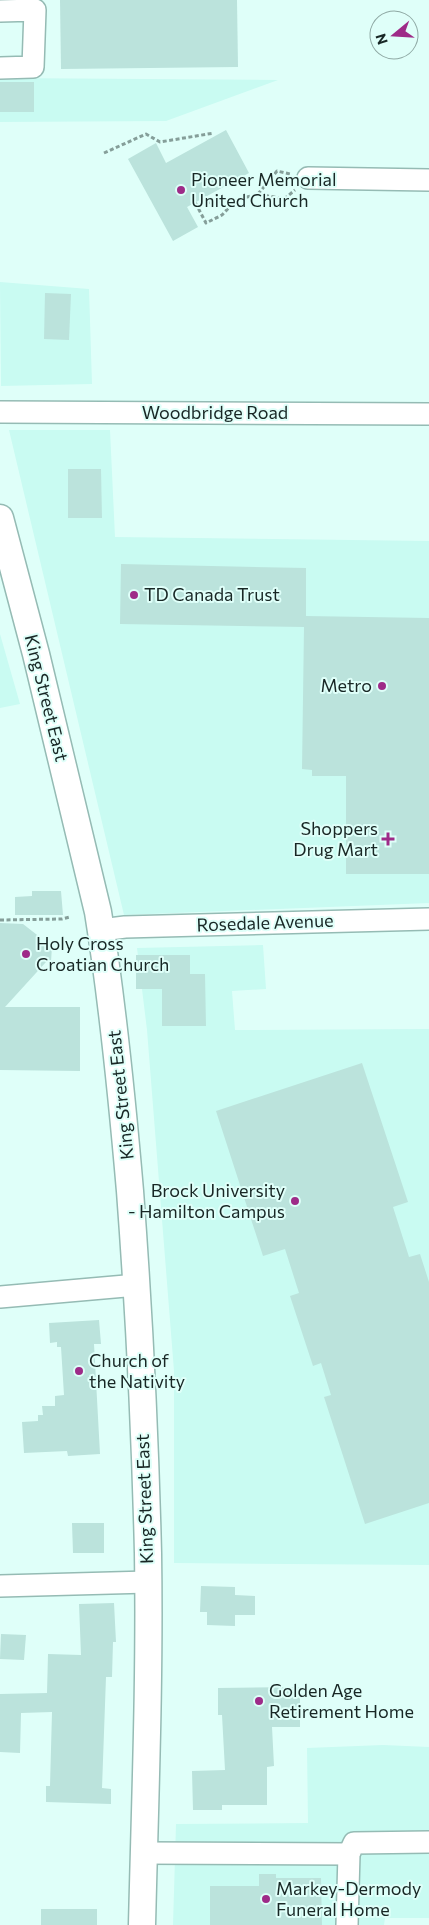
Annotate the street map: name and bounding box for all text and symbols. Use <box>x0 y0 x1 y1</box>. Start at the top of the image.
north arrow <box>369 10 419 60</box>
text: N <box>371 32 391 47</box>
place label: Pioneer Memorial United Church <box>191 168 337 211</box>
marker: Pioneer Memorial United Church <box>175 184 187 196</box>
street label: Woodbridge Road <box>142 401 288 423</box>
place label: TD Canada Trust <box>144 583 280 605</box>
marker: TD Canada Trust <box>128 589 140 601</box>
street label: King Street East <box>21 632 73 764</box>
place label: Metro <box>320 674 372 696</box>
marker: Metro <box>376 680 388 692</box>
place label: Shoppers Drug Mart <box>293 817 378 860</box>
marker: Shoppers Drug Mart <box>382 833 394 845</box>
street label: Rosedale Avenue <box>196 909 334 935</box>
place label: Holy Cross Croatian Church <box>36 932 169 975</box>
marker: Holy Cross Croatian Church <box>20 948 32 960</box>
street label: King Street East <box>102 1029 138 1161</box>
place label: Brock University - Hamilton Campus <box>128 1179 285 1222</box>
marker: Brock University - Hamilton Campus <box>289 1195 301 1207</box>
place label: Church of the Nativity <box>89 1349 185 1392</box>
marker: Church of the Nativity <box>73 1365 85 1377</box>
street label: King Street East <box>131 1434 157 1564</box>
place label: Golden Age Retirement Home <box>269 1679 414 1722</box>
marker: Golden Age Retirement Home <box>253 1695 265 1707</box>
place label: Markey-Dermody Funeral Home <box>276 1877 421 1920</box>
marker: Markey-Dermody Funeral Home <box>260 1893 272 1905</box>

